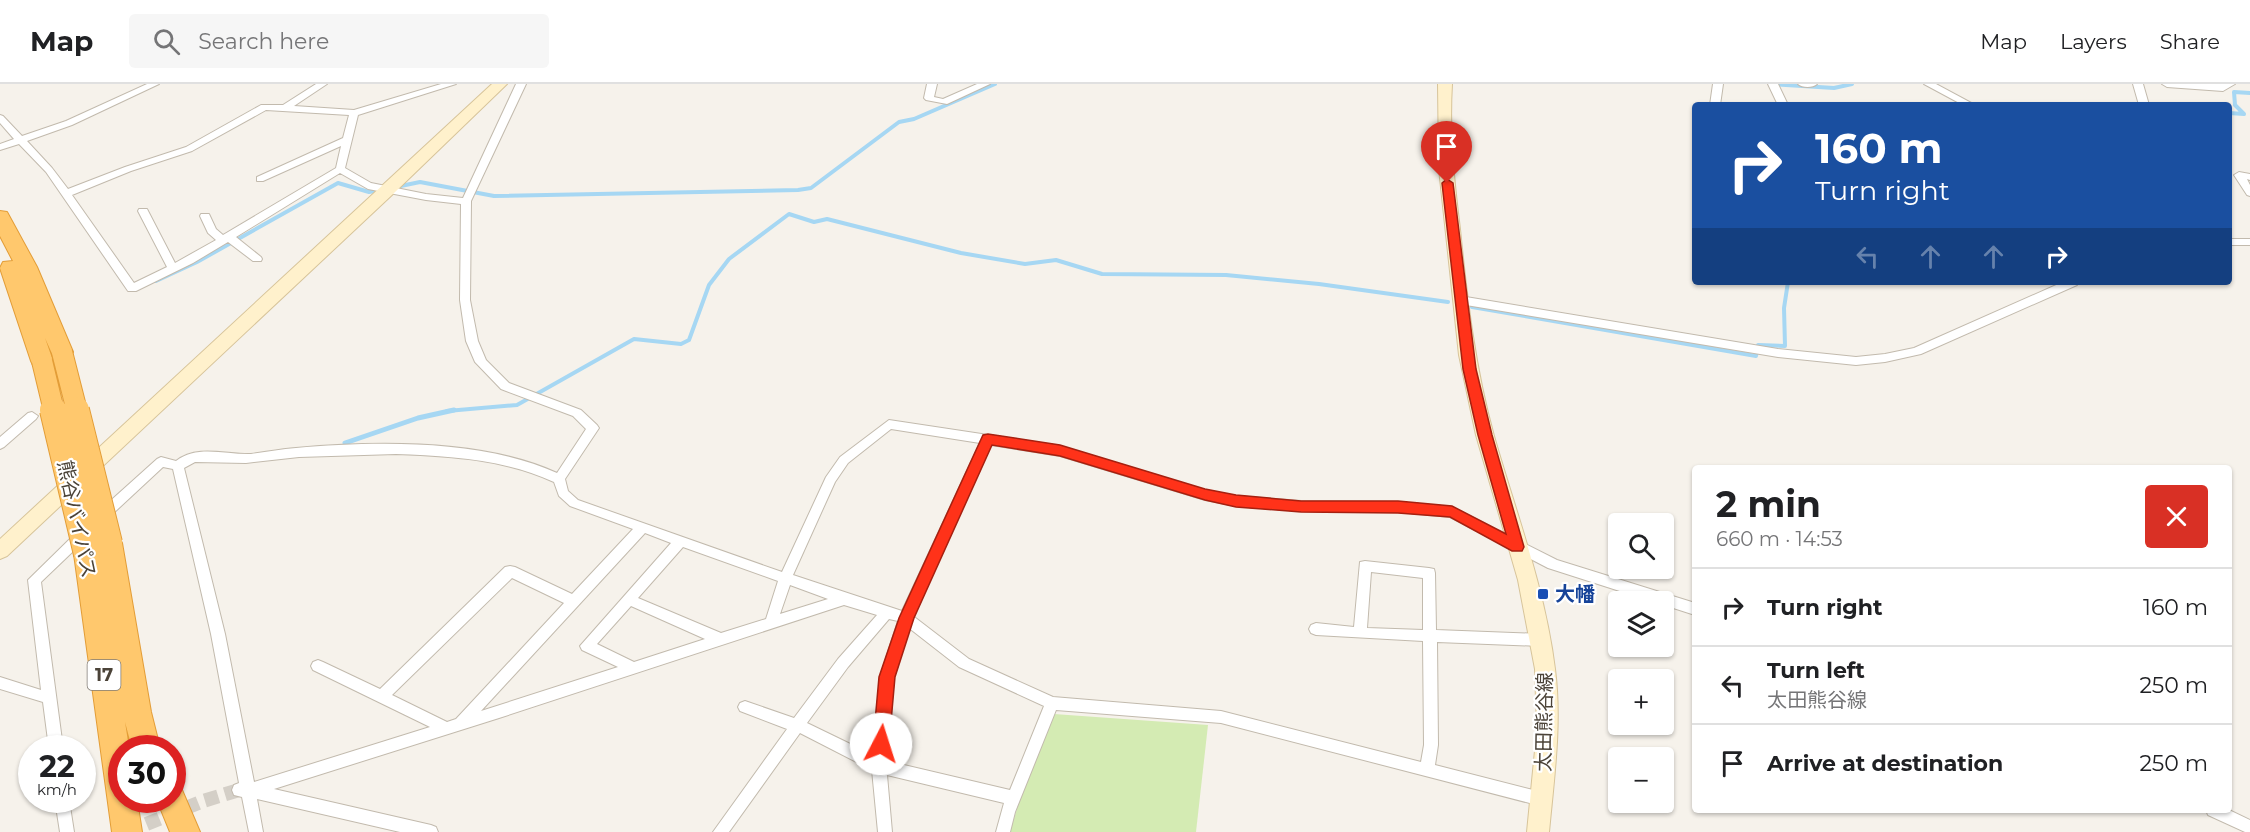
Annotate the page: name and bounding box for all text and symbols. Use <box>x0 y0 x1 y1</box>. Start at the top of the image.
search box <box>129 14 549 68</box>
text: Map <box>30 24 93 58</box>
icon: search <box>150 25 183 58</box>
text: Search here <box>198 28 329 55</box>
text: Map <box>1980 29 2027 54</box>
text: Layers <box>2060 29 2127 54</box>
text: Share <box>2160 29 2220 54</box>
pin <box>1421 121 1472 183</box>
text: 160 m <box>1815 122 1943 174</box>
icon: right <box>1716 126 1794 204</box>
icon: arrive <box>1430 130 1463 163</box>
text: Turn right <box>1815 174 1950 207</box>
icon: left <box>1851 240 1884 273</box>
icon: ahead <box>1914 240 1947 273</box>
icon: ahead <box>1977 240 2010 273</box>
icon: right <box>2040 240 2073 273</box>
street label: 熊谷バイパス <box>53 458 101 580</box>
text: 2 min <box>1716 482 1821 526</box>
button: close <box>2145 485 2208 548</box>
map controls <box>1608 513 1674 813</box>
button: search <box>1608 513 1674 579</box>
text: 660 m · 14:53 <box>1716 527 1843 551</box>
place label: 大幡 <box>1555 582 1595 606</box>
marker: 大幡 <box>1536 587 1550 601</box>
button: layers <box>1608 591 1674 657</box>
icon: right <box>1716 591 1749 624</box>
text: Turn right <box>1767 594 1882 621</box>
text: 160 m <box>2143 594 2208 621</box>
text: Turn left <box>1767 657 1865 684</box>
road number: 17 <box>88 660 120 690</box>
button: + <box>1608 669 1674 735</box>
icon: left <box>1716 669 1749 702</box>
street label: 太田熊谷線 <box>1531 672 1557 772</box>
text: 250 m <box>2139 672 2208 699</box>
text: 太田熊谷線 <box>1767 688 1867 712</box>
position arrow <box>849 712 913 776</box>
speed limit sign: 30 <box>108 735 186 813</box>
button: − <box>1608 747 1674 813</box>
icon: arrive <box>1716 747 1749 780</box>
text: 22 <box>39 748 75 785</box>
text: Arrive at destination <box>1767 750 2003 777</box>
text: 250 m <box>2139 750 2208 777</box>
text: km/h <box>37 780 77 799</box>

